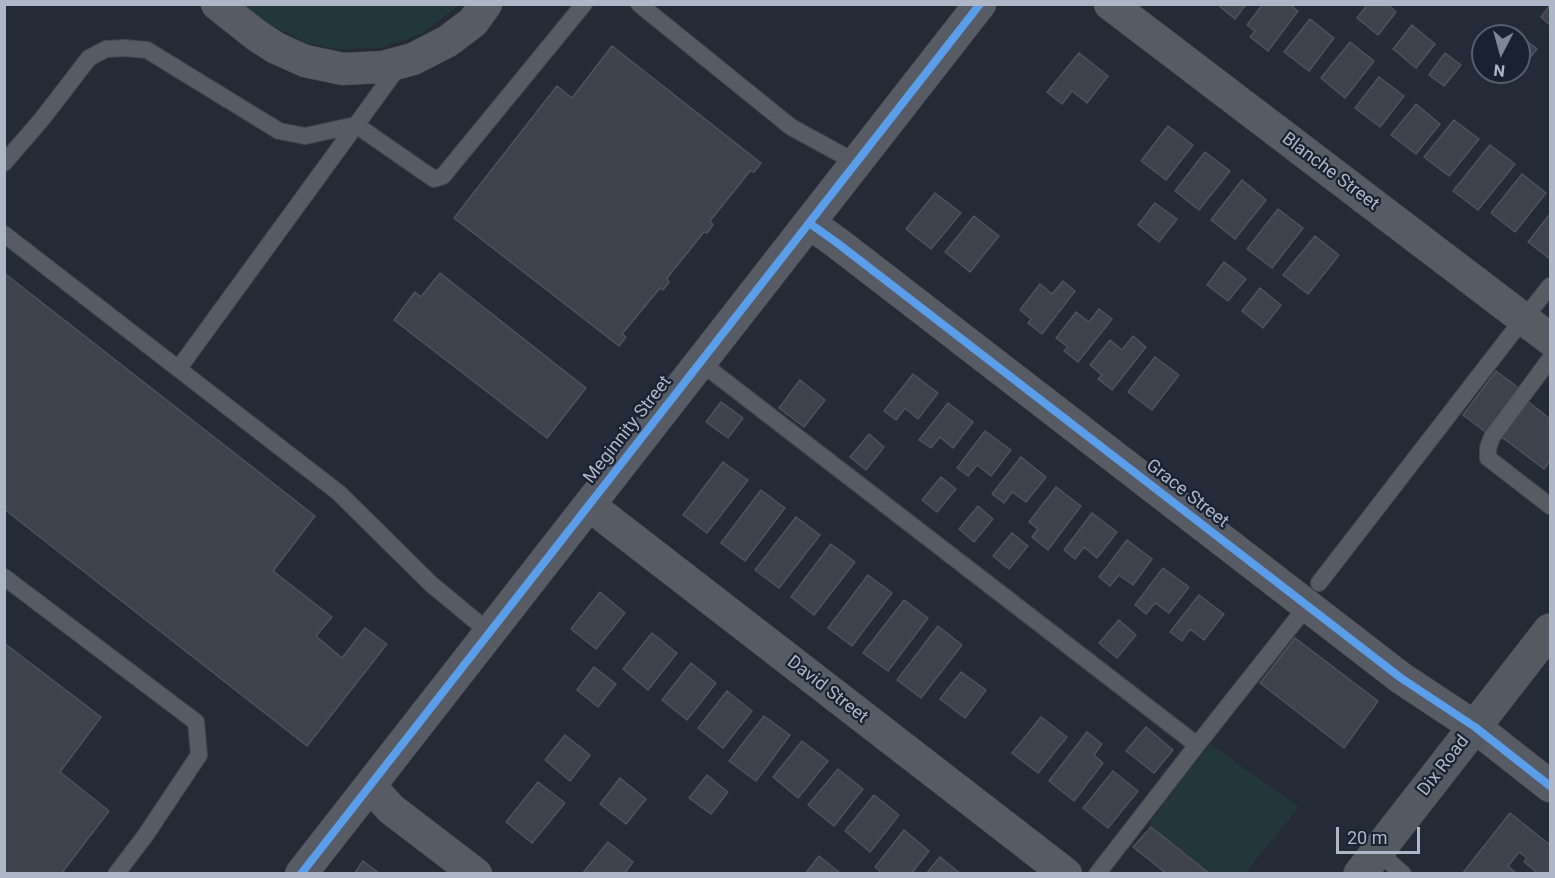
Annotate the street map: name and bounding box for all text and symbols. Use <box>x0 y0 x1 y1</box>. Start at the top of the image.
north arrow <box>1471 24 1531 84</box>
text: N <box>1493 60 1506 80</box>
street label: Blanche Street <box>1277 128 1383 216</box>
street label: Meginnity Street <box>579 372 677 488</box>
street label: Grace Street <box>1141 455 1233 533</box>
street label: David Street <box>782 652 872 728</box>
street label: Dix Road <box>1414 731 1474 801</box>
scale bar <box>1339 815 1423 853</box>
text: 20 m <box>1347 827 1387 848</box>

